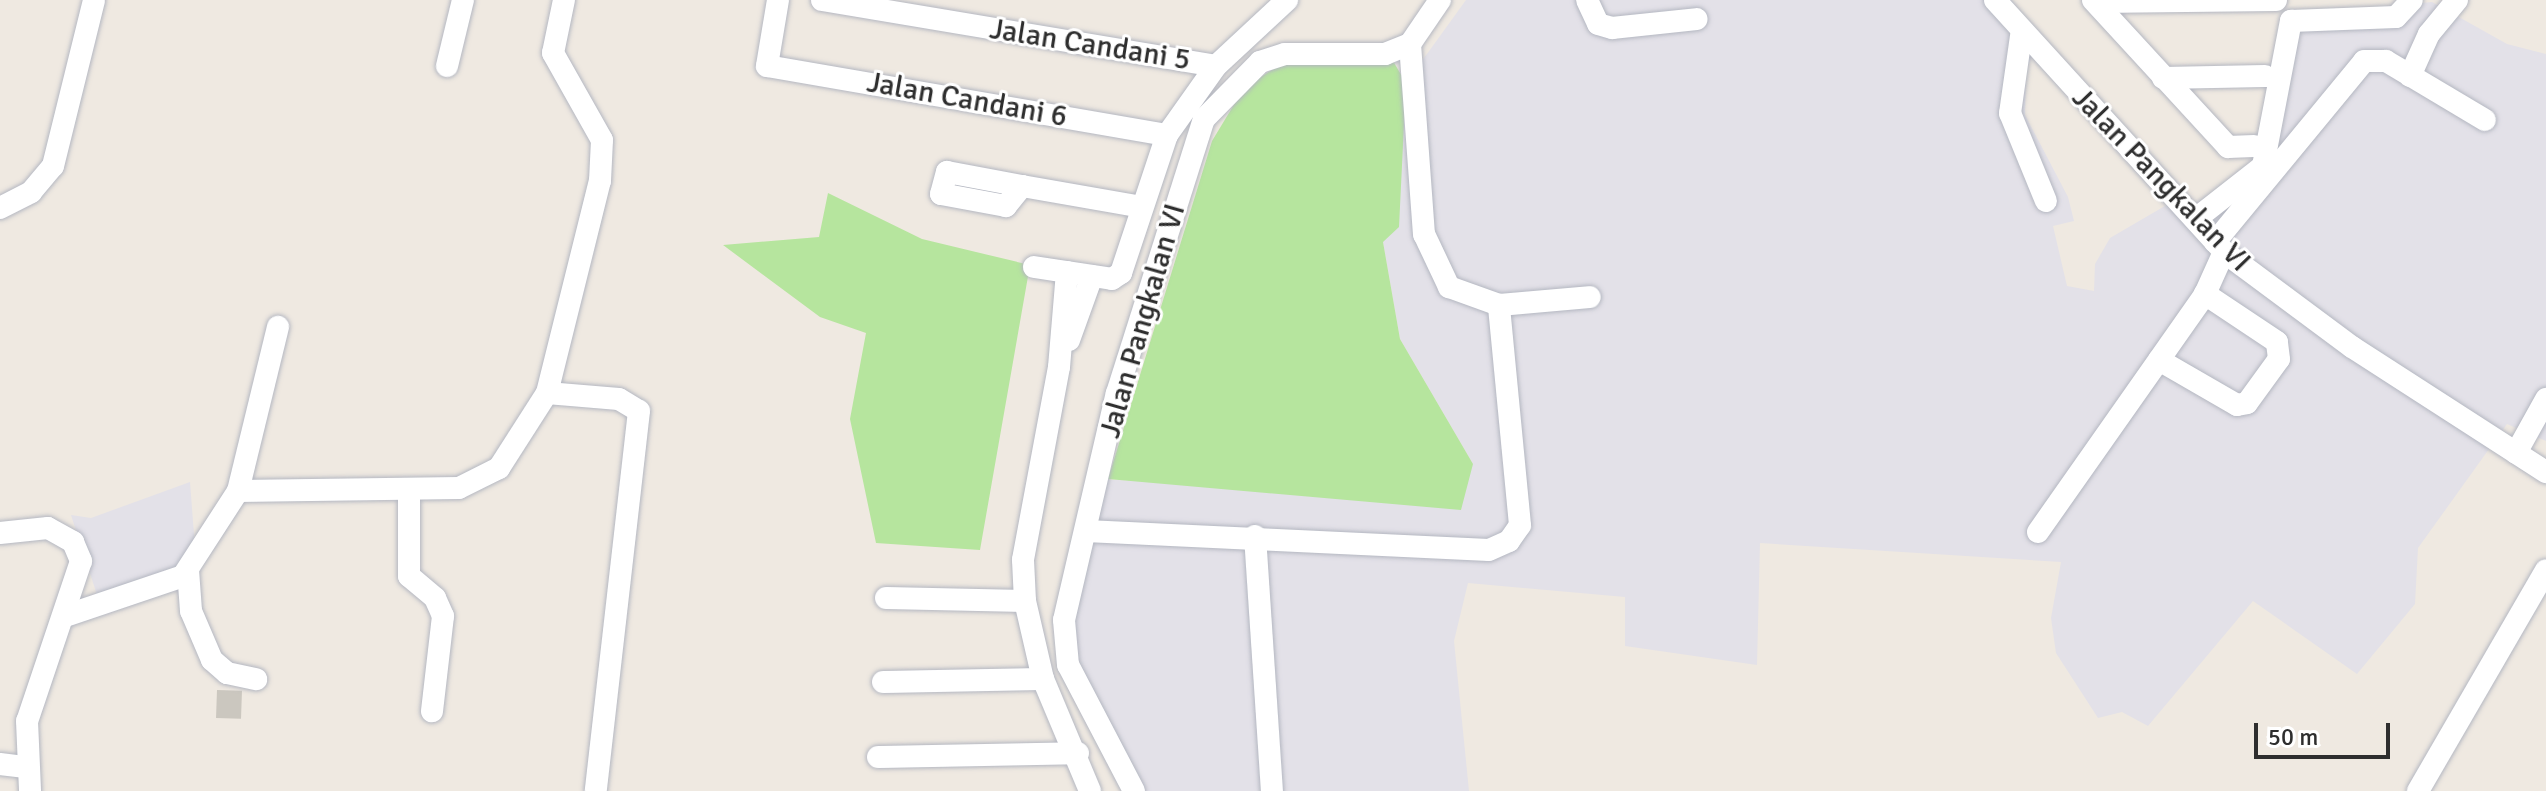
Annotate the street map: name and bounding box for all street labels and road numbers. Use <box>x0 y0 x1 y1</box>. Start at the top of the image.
street label: Jalan Candani 5 <box>987 11 1193 79</box>
street label: Jalan Candani 6 <box>864 65 1070 135</box>
street label: Jalan Pangkalan VI <box>2064 80 2258 280</box>
street label: Jalan Pangkalan VI <box>1092 200 1194 442</box>

